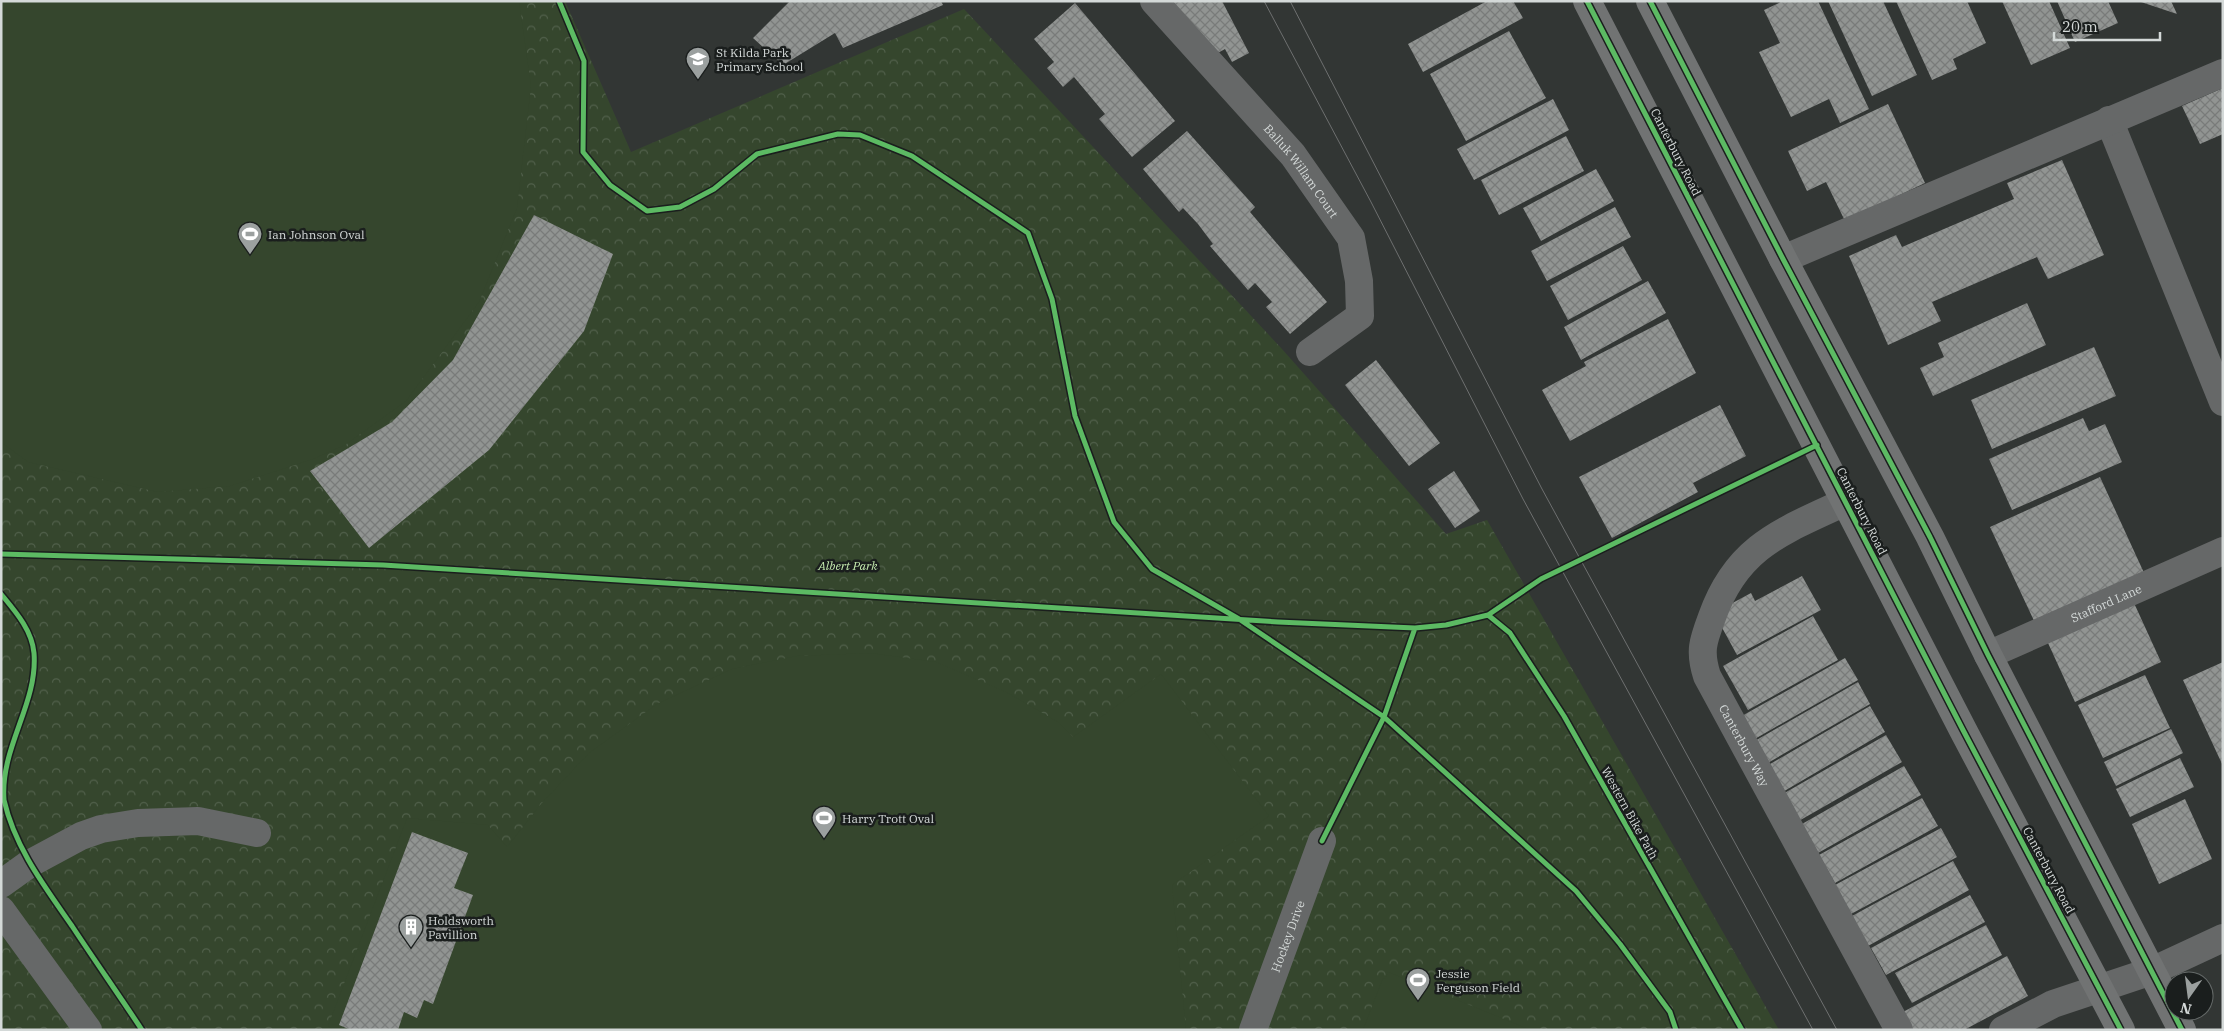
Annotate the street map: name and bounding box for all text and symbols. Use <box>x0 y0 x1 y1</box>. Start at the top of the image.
scale bar <box>2054 10 2160 42</box>
text: 20 m <box>2062 17 2098 36</box>
place label: St Kilda Park Primary School <box>716 45 804 74</box>
school or university icon: St Kilda Park Primary School <box>685 46 711 80</box>
street label: Canterbury Road <box>1648 106 1704 198</box>
street label: Balluk Willam Court <box>1261 121 1342 220</box>
sports icon: Ian Johnson Oval <box>237 221 263 255</box>
place label: Ian Johnson Oval <box>268 227 365 242</box>
street label: Canterbury Road <box>1834 465 1890 557</box>
park label: Albert Park <box>817 558 878 573</box>
street label: Stafford Lane <box>2068 581 2144 625</box>
street label: Canterbury Way <box>1716 702 1773 789</box>
street label: Western Bike Path <box>1598 764 1662 862</box>
sports icon: Harry Trott Oval <box>811 805 837 839</box>
place label: Harry Trott Oval <box>842 811 935 826</box>
street label: Canterbury Road <box>2020 824 2078 916</box>
street label: Hockey Drive <box>1267 898 1307 974</box>
place label: Holdsworth Pavillion <box>428 913 495 942</box>
building icon: Holdsworth Pavillion <box>398 914 424 948</box>
place label: Jessie Ferguson Field <box>1436 966 1520 995</box>
sports icon: Jessie Ferguson Field <box>1405 967 1431 1001</box>
north arrow <box>2164 971 2214 1021</box>
text: N <box>2178 999 2193 1019</box>

